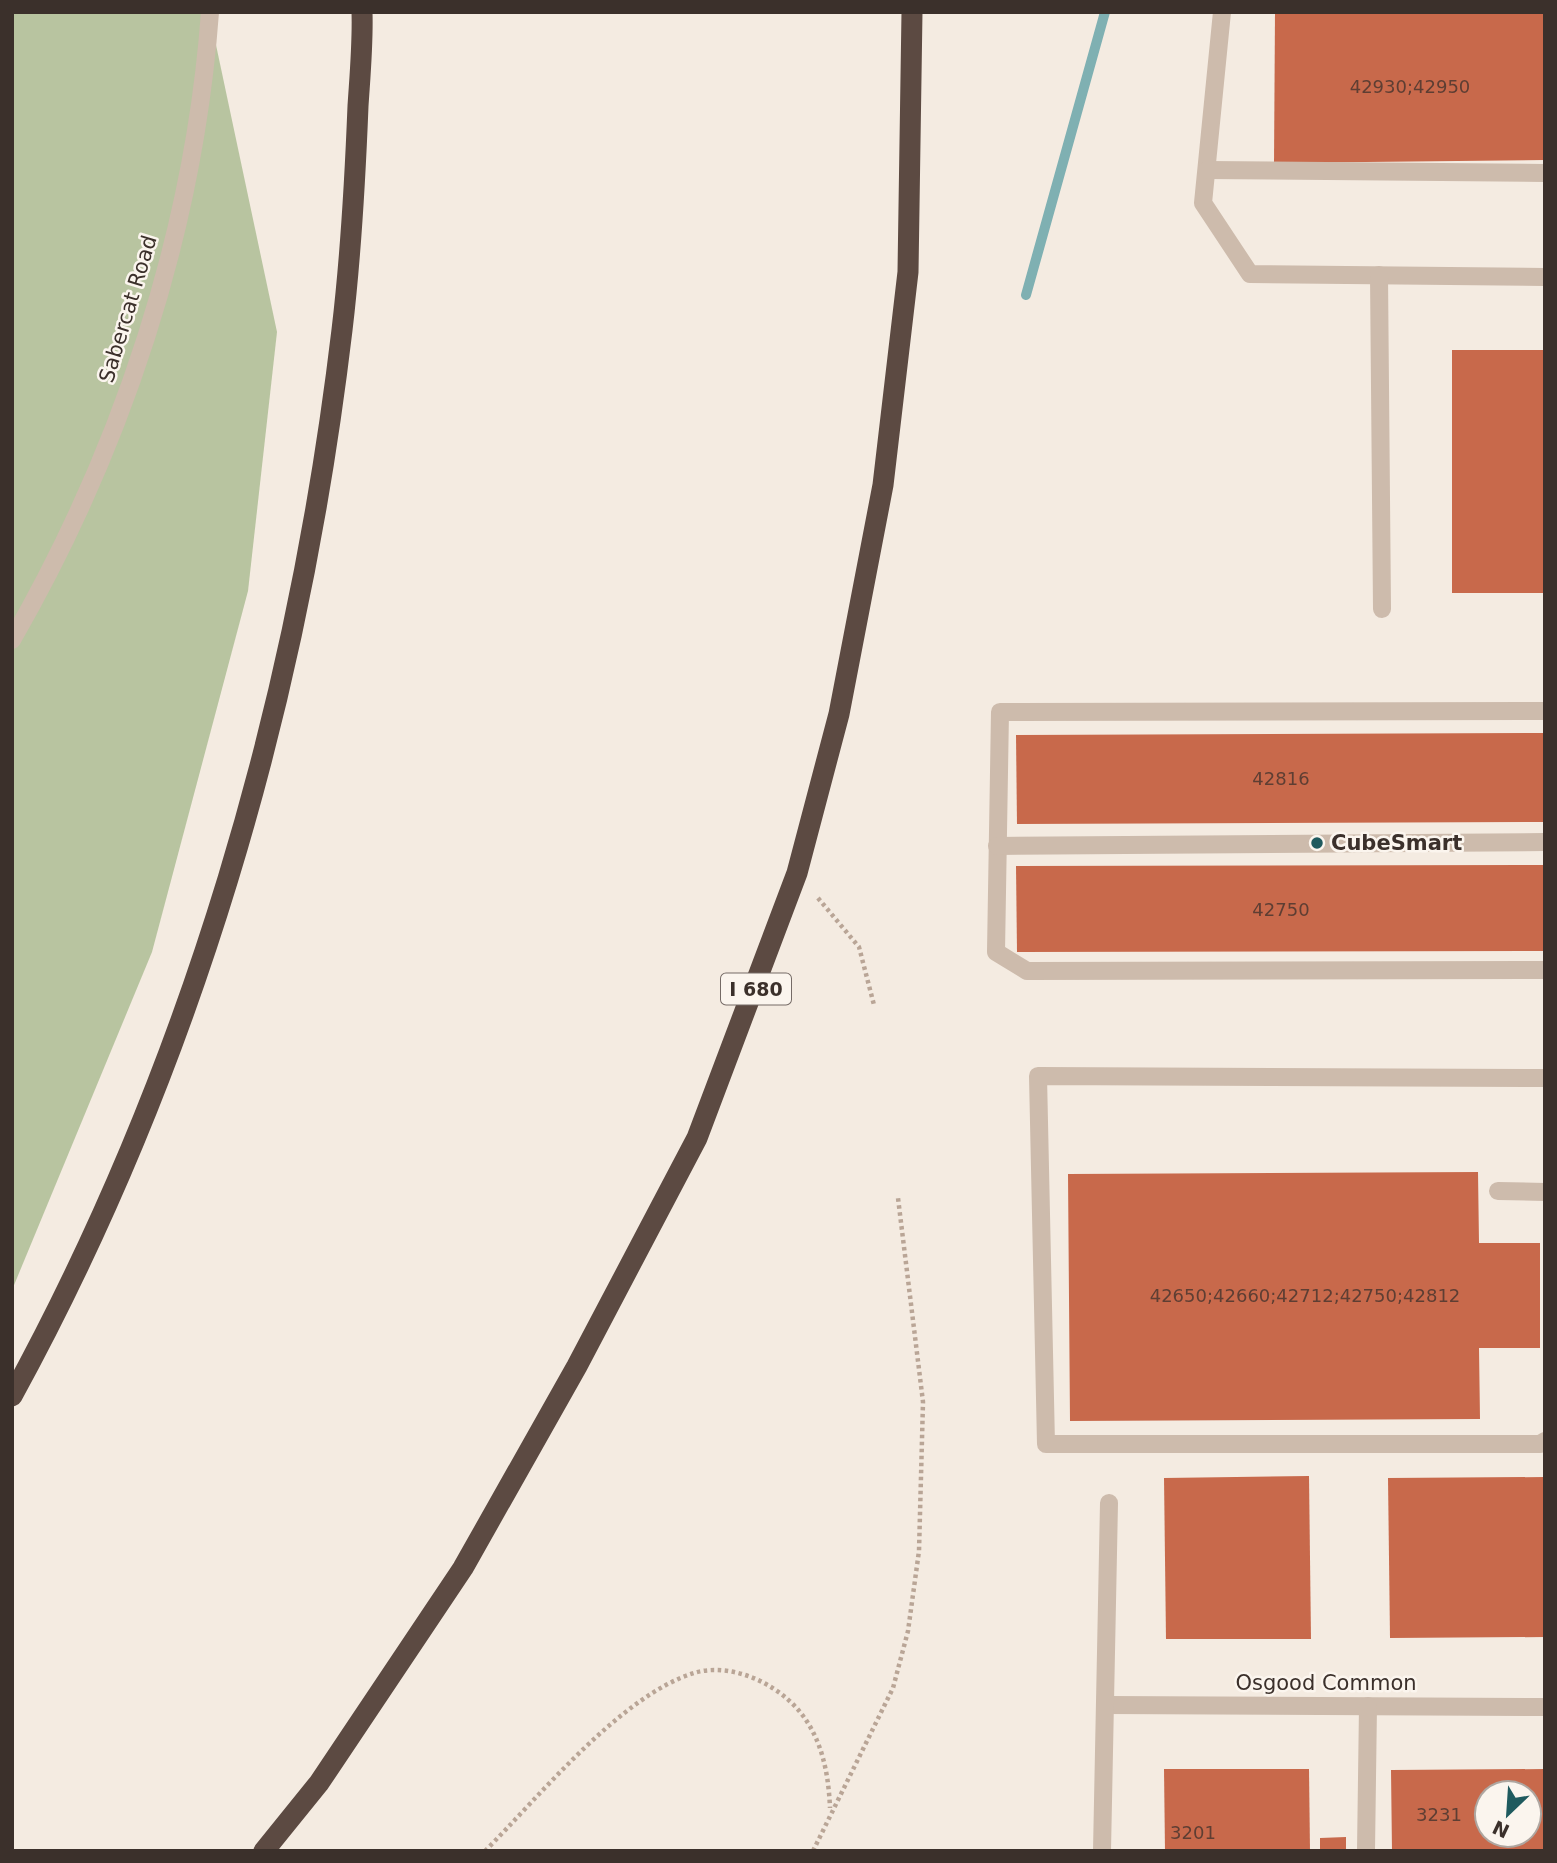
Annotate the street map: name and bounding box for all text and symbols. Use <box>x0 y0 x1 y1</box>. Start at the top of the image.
house number: 42930;42950 <box>1350 76 1470 97</box>
street label: Sabercat Road <box>94 233 162 385</box>
house number: 42816 <box>1252 768 1310 789</box>
place label: CubeSmart <box>1331 831 1462 855</box>
marker: CubeSmart <box>1309 835 1325 851</box>
house number: 42750 <box>1252 899 1310 920</box>
road number: I 680 <box>721 973 791 1004</box>
house number: 42650;42660;42712;42750;42812 <box>1150 1285 1460 1306</box>
street label: Osgood Common <box>1235 1671 1417 1695</box>
north arrow <box>1473 1779 1543 1849</box>
house number: 3231 <box>1416 1804 1462 1825</box>
text: N <box>1489 1816 1513 1843</box>
house number: 3201 <box>1170 1822 1216 1843</box>

